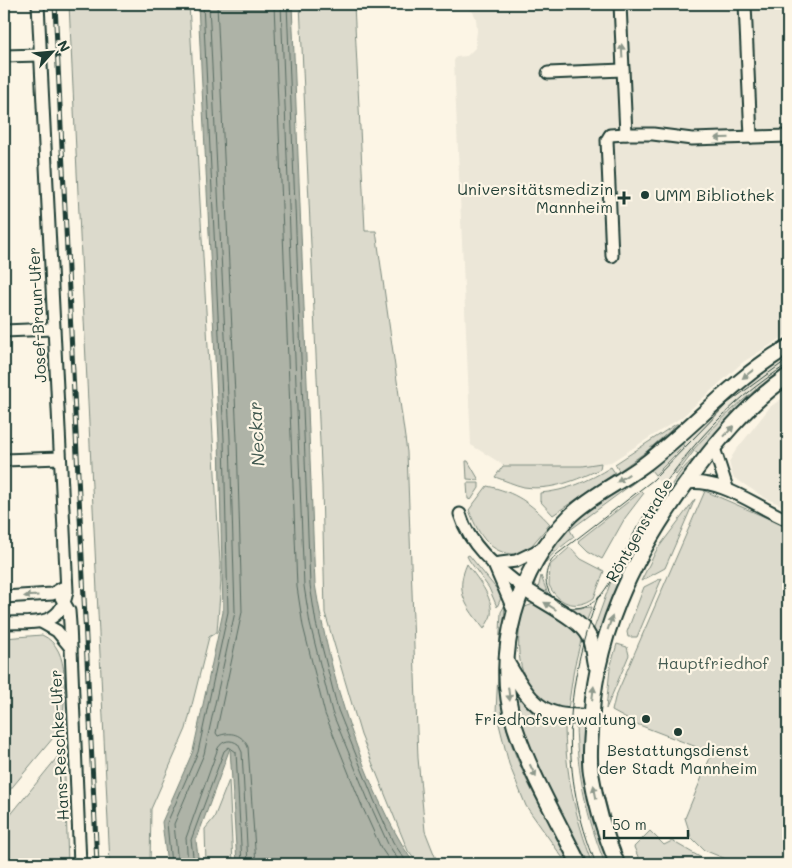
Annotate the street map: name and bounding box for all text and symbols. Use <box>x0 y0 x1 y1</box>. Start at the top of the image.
north arrow <box>28 28 78 78</box>
text: N <box>53 37 75 55</box>
one-way arrow <box>618 43 626 59</box>
one-way arrow <box>714 134 730 142</box>
place label: Universitätsmedizin Mannheim <box>457 178 613 217</box>
place label: UMM Bibliothek <box>655 184 774 205</box>
marker: UMM Bibliothek <box>639 189 651 201</box>
marker: Universitätsmedizin Mannheim <box>617 191 631 205</box>
street label: Josef-Braun-Ufer <box>22 247 51 384</box>
one-way arrow <box>741 369 755 379</box>
water label: Neckar <box>242 401 270 467</box>
one-way arrow <box>723 425 734 438</box>
one-way arrow <box>617 473 630 483</box>
street label: Röntgenstraße <box>600 474 677 585</box>
one-way arrow <box>23 592 39 600</box>
one-way arrow <box>543 602 556 611</box>
one-way arrow <box>606 615 614 630</box>
park label: Hauptfriedhof <box>658 652 769 673</box>
street label: Hans-Reschke-Ufer <box>44 669 73 821</box>
one-way arrow <box>589 685 597 701</box>
one-way arrow <box>505 687 513 703</box>
place label: Friedhofsverwaltung <box>475 708 636 729</box>
marker: Friedhofsverwaltung <box>640 713 652 725</box>
marker: Bestattungsdienst der Stadt Mannheim <box>672 726 684 738</box>
place label: Bestattungsdienst der Stadt Mannheim <box>599 739 757 778</box>
one-way arrow <box>529 764 537 778</box>
one-way arrow <box>590 784 598 800</box>
scale bar <box>604 808 688 840</box>
text: 50 m <box>612 814 647 834</box>

